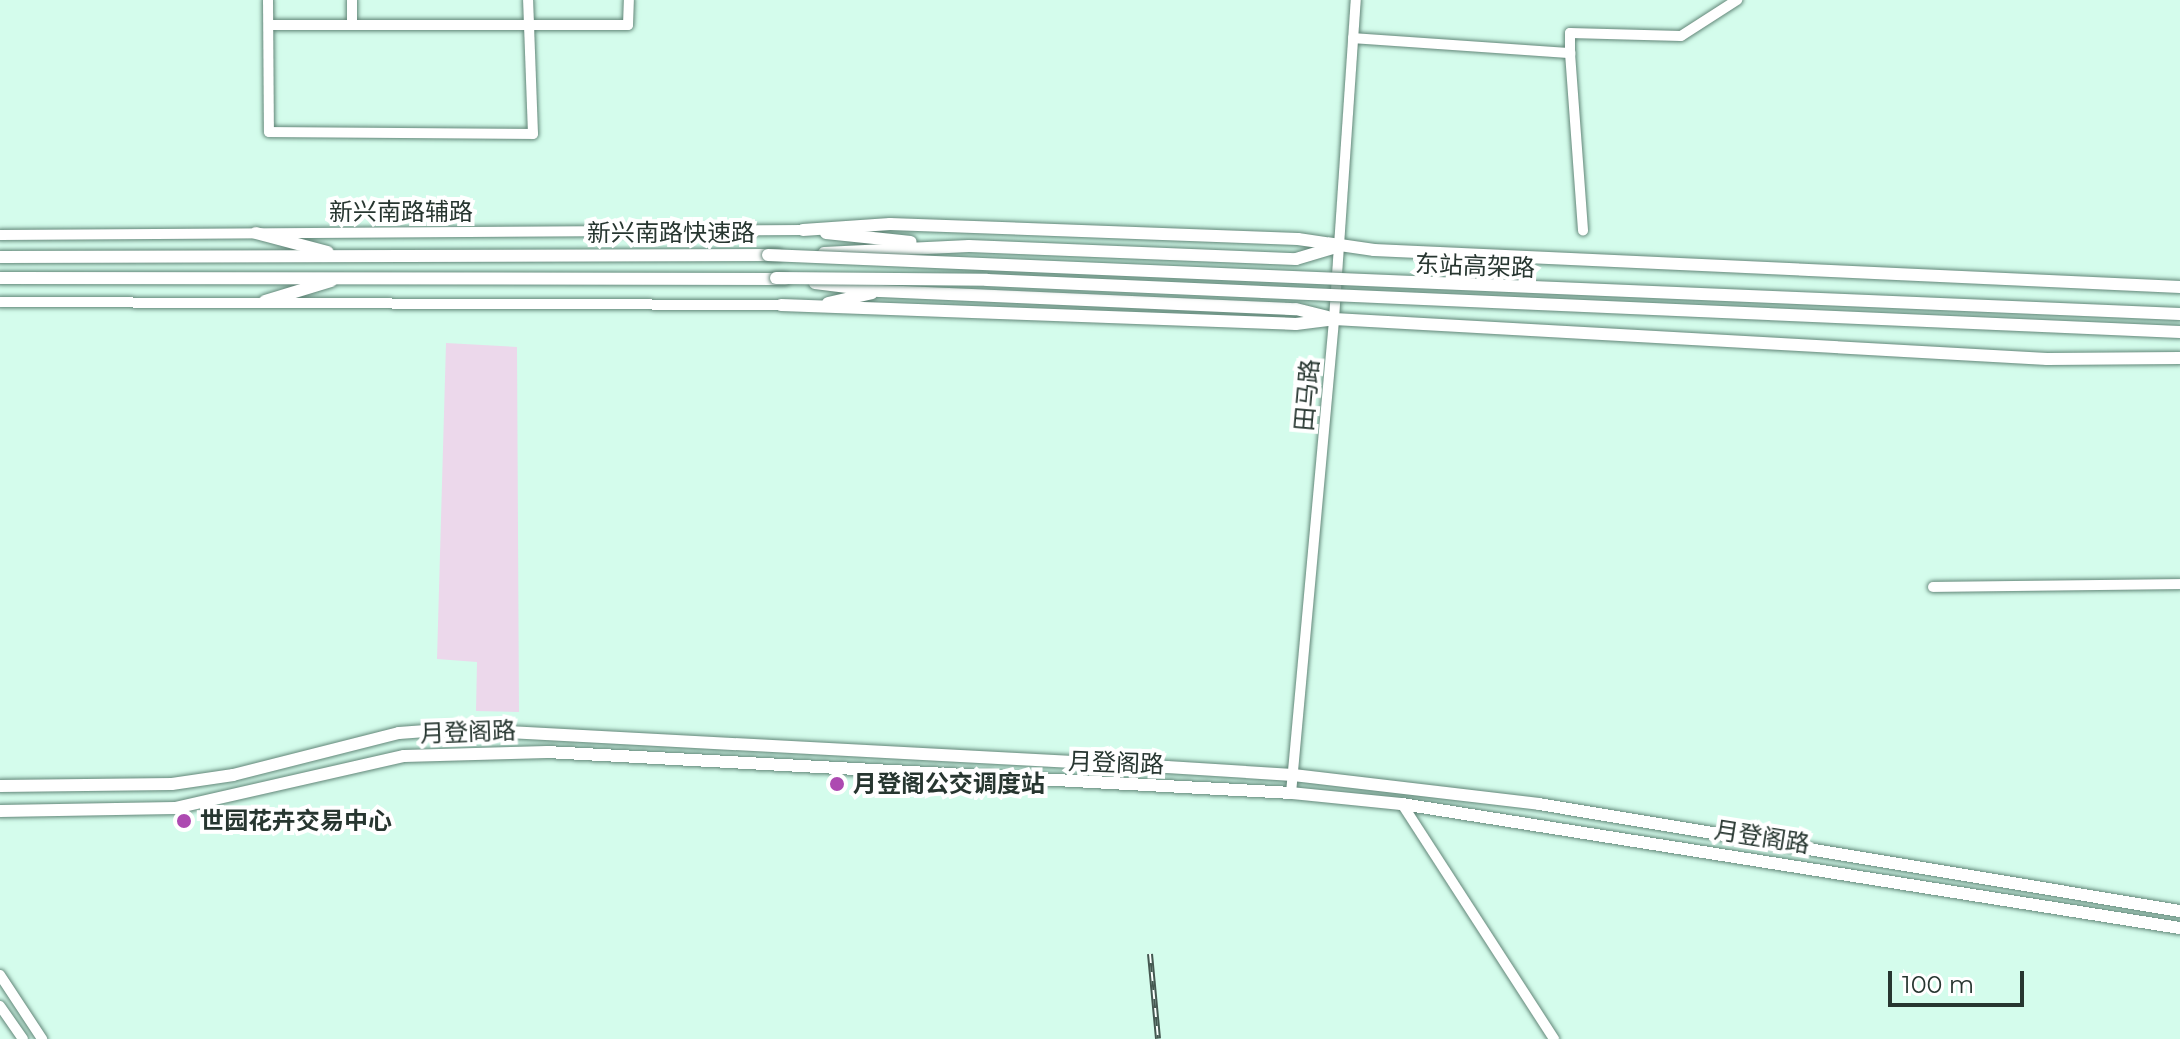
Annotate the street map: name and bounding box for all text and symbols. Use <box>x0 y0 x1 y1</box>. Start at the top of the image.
street label: 新兴南路辅路 <box>329 198 473 226</box>
street label: 新兴南路快速路 <box>587 219 755 247</box>
street label: 东站高架路 <box>1415 250 1535 282</box>
street label: 田马路 <box>1290 358 1324 432</box>
street label: 月登阁路 <box>420 716 516 748</box>
street label: 月登阁路 <box>1068 747 1164 779</box>
place label: 月登阁公交调度站 <box>853 770 1045 798</box>
marker: 月登阁公交调度站 <box>828 775 846 793</box>
place label: 世园花卉交易中心 <box>200 807 392 835</box>
marker: 世园花卉交易中心 <box>175 812 193 830</box>
street label: 月登阁路 <box>1712 815 1812 859</box>
scale bar <box>1892 955 2028 1005</box>
text: 100 m <box>1902 970 1974 999</box>

